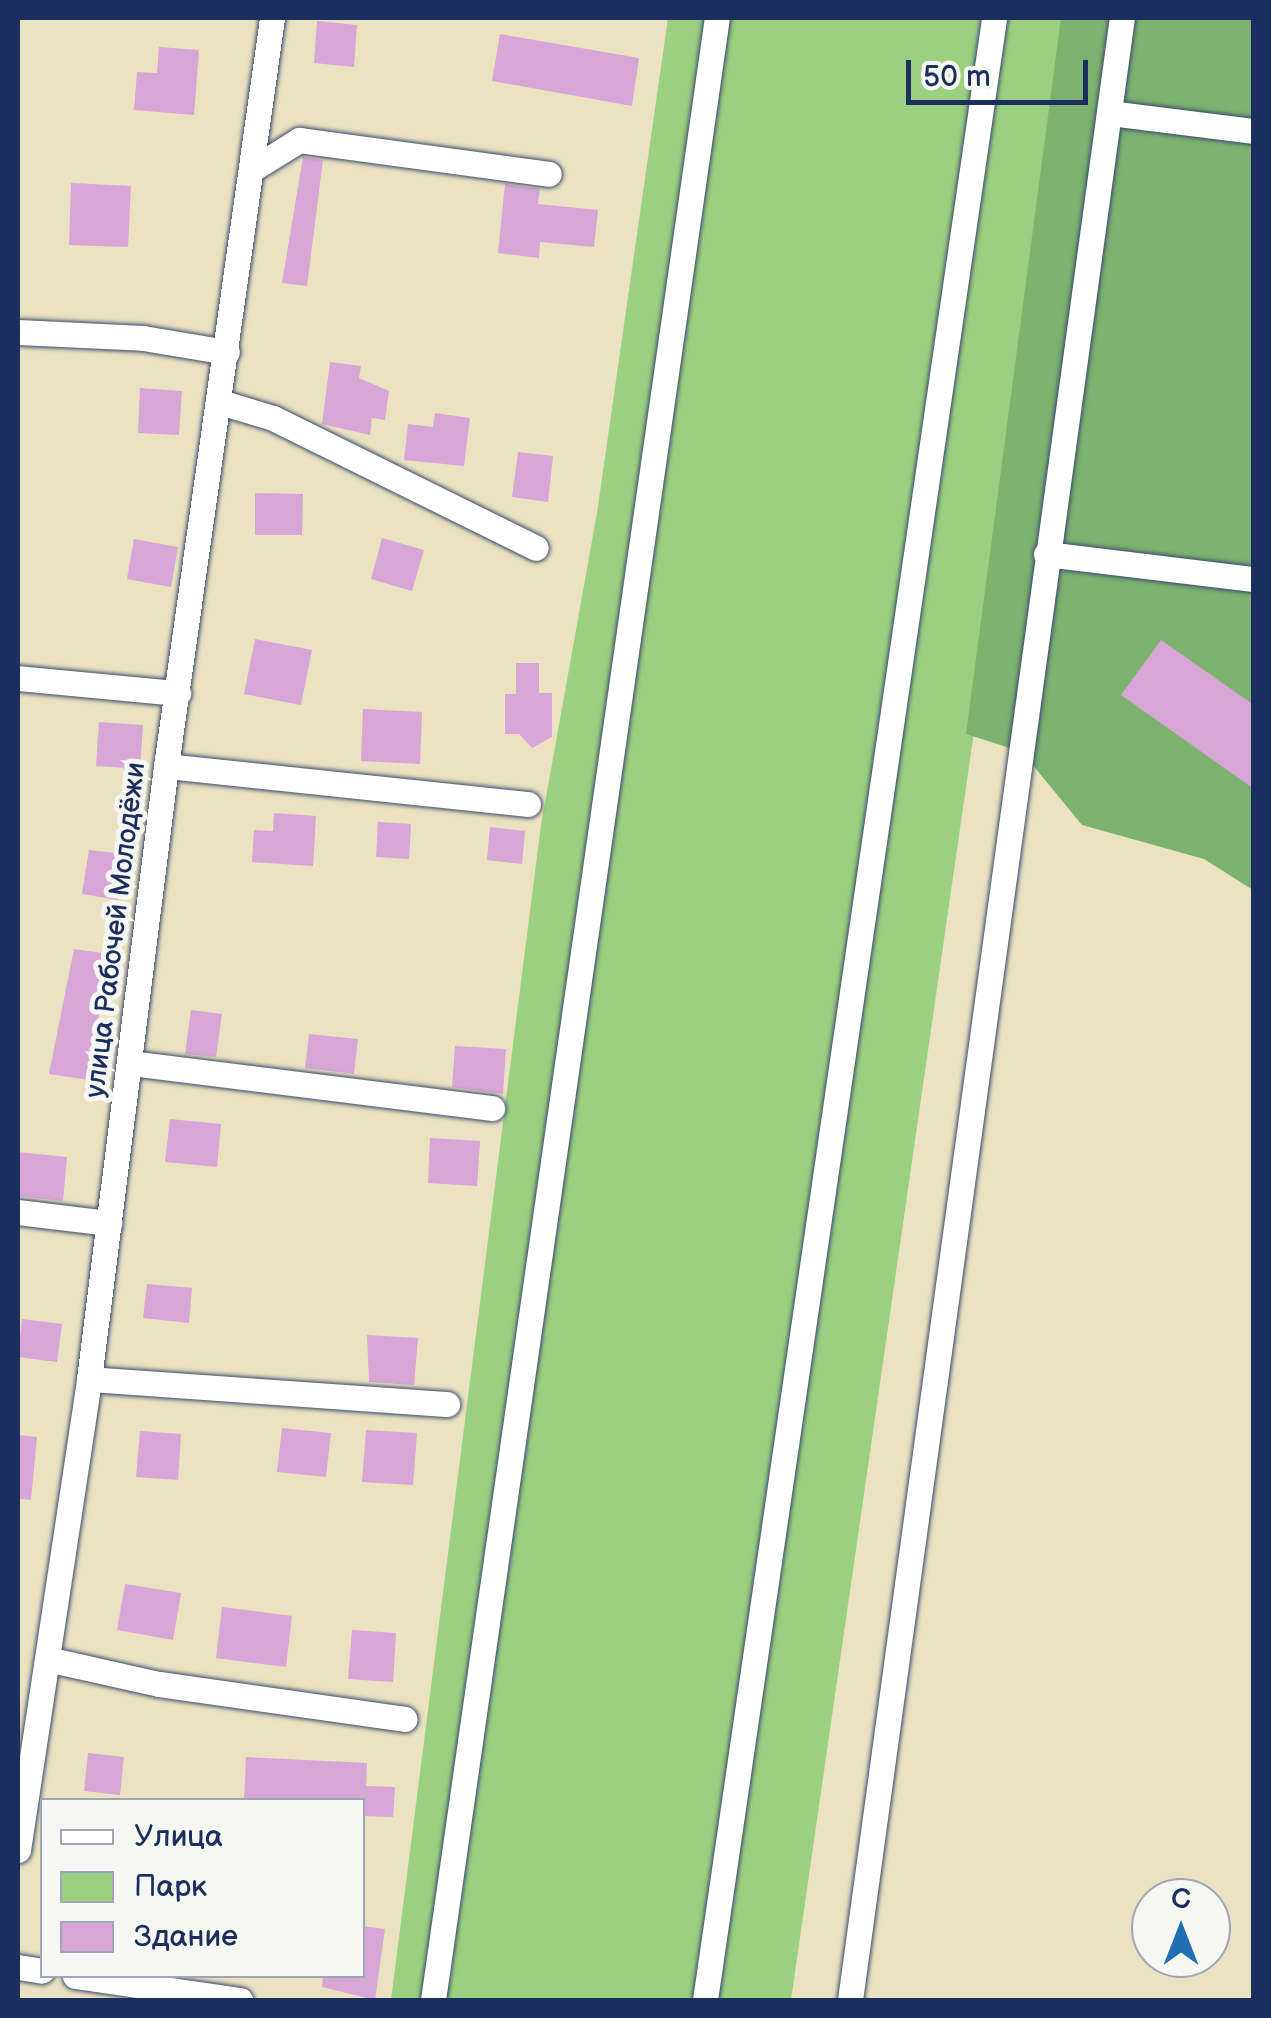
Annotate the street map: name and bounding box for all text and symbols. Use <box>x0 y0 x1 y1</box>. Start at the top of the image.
scale bar <box>911 40 1094 102</box>
text: 50 m <box>923 59 991 95</box>
street label: улица Рабочей Молодёжи <box>79 760 153 1100</box>
legend <box>40 1798 365 1978</box>
text: Улица <box>134 1819 223 1855</box>
text: Парк <box>134 1869 207 1905</box>
north arrow <box>1131 1878 1231 1978</box>
text: С <box>1171 1883 1191 1916</box>
text: Здание <box>134 1919 238 1955</box>

